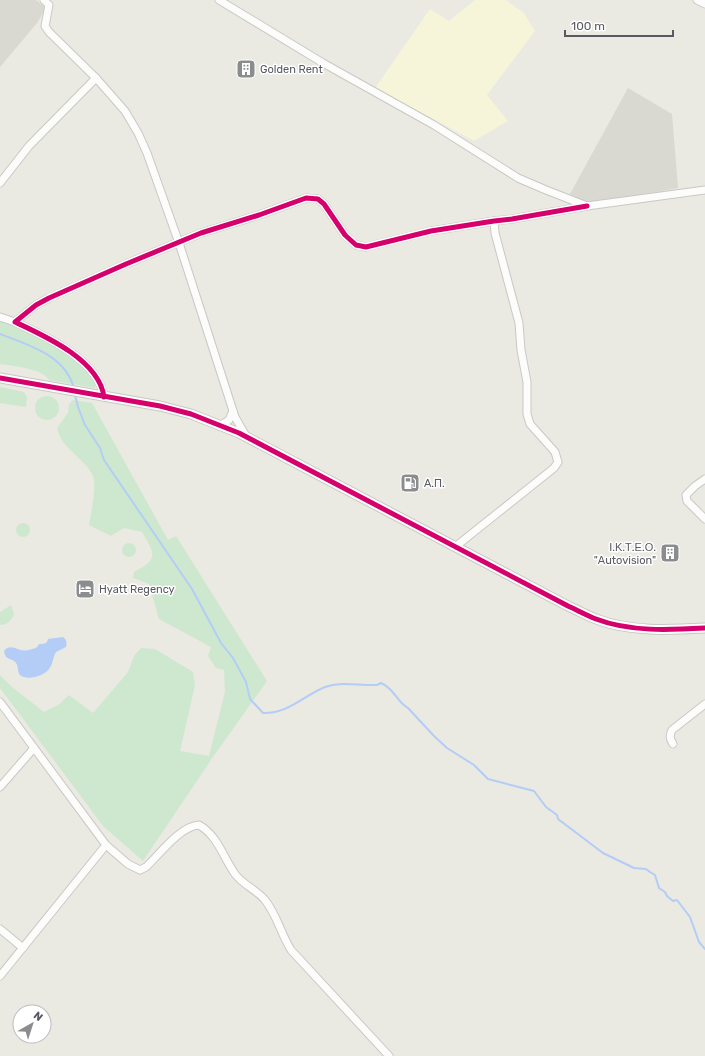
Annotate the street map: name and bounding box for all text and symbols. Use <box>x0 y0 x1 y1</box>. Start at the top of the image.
scale bar <box>565 12 673 38</box>
text: 100 m <box>571 19 605 33</box>
building icon: Golden Rent <box>235 58 257 80</box>
place label: Golden Rent <box>260 63 323 76</box>
fuel station icon: Α.Π. <box>399 472 421 494</box>
place label: Α.Π. <box>424 477 445 490</box>
place label: I.Κ.Τ.Ε.Ο. "Autovision" <box>594 541 656 567</box>
building icon: I.Κ.Τ.Ε.Ο. "Autovision" <box>659 542 681 564</box>
hotel icon: Hyatt Regency <box>74 578 96 600</box>
place label: Hyatt Regency <box>99 583 175 596</box>
north arrow <box>12 1004 52 1044</box>
text: N <box>31 1009 45 1024</box>

